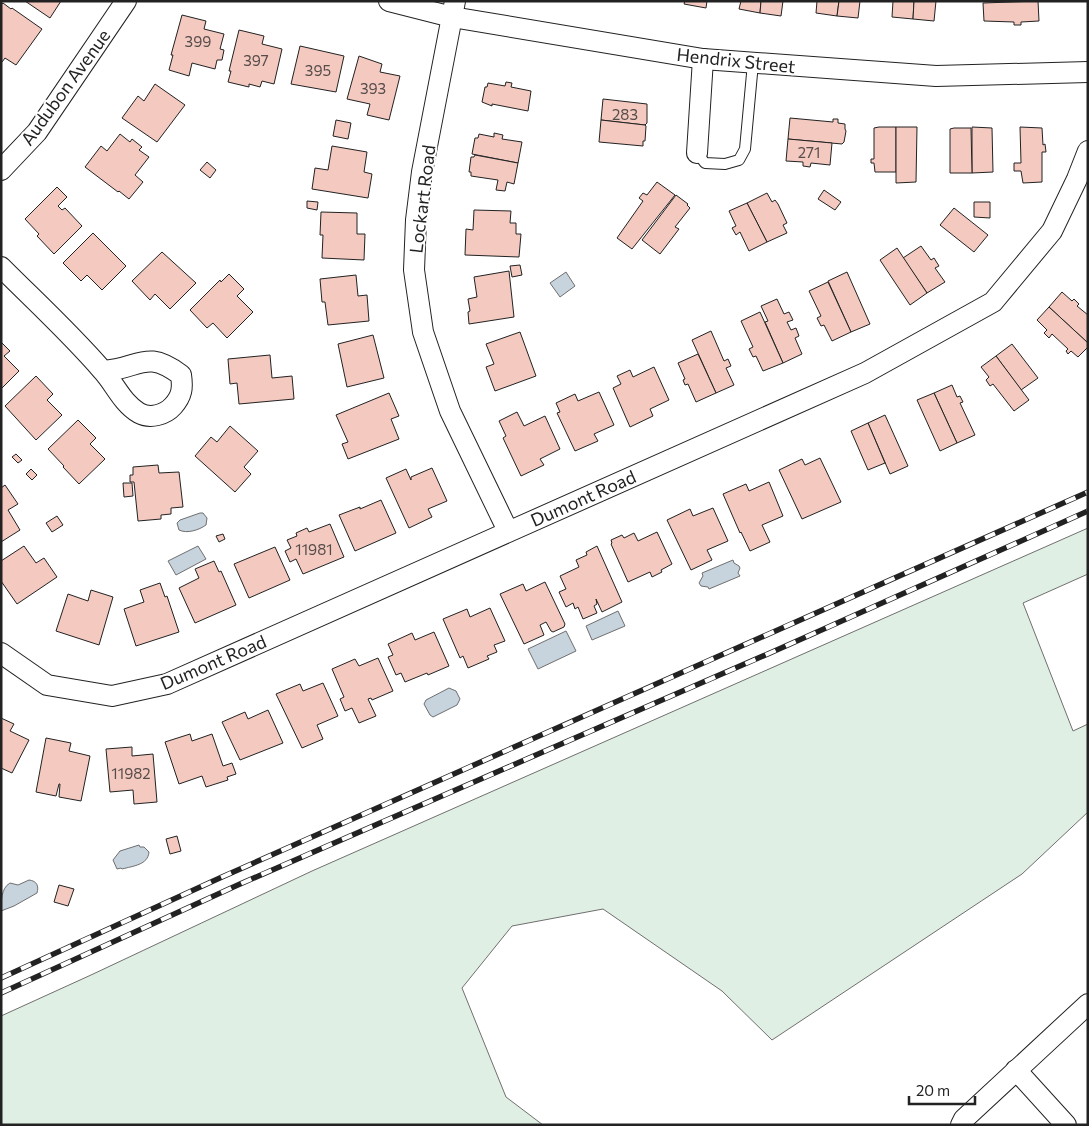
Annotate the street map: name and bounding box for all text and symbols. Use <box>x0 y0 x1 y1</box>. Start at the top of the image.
street label: Audubon Avenue <box>16 25 114 149</box>
house number: 399 <box>185 32 211 50</box>
street label: Hendrix Street <box>675 43 797 77</box>
house number: 397 <box>243 51 269 69</box>
house number: 395 <box>305 61 331 79</box>
house number: 393 <box>360 79 386 97</box>
house number: 283 <box>612 105 638 123</box>
street label: Lockart Road <box>404 143 440 255</box>
house number: 271 <box>798 143 820 161</box>
street label: Dumont Road <box>527 465 639 531</box>
house number: 11981 <box>295 540 333 558</box>
street label: Dumont Road <box>157 630 269 694</box>
house number: 11982 <box>111 764 151 782</box>
scale bar <box>909 1074 975 1106</box>
text: 20 m <box>916 1081 950 1099</box>

